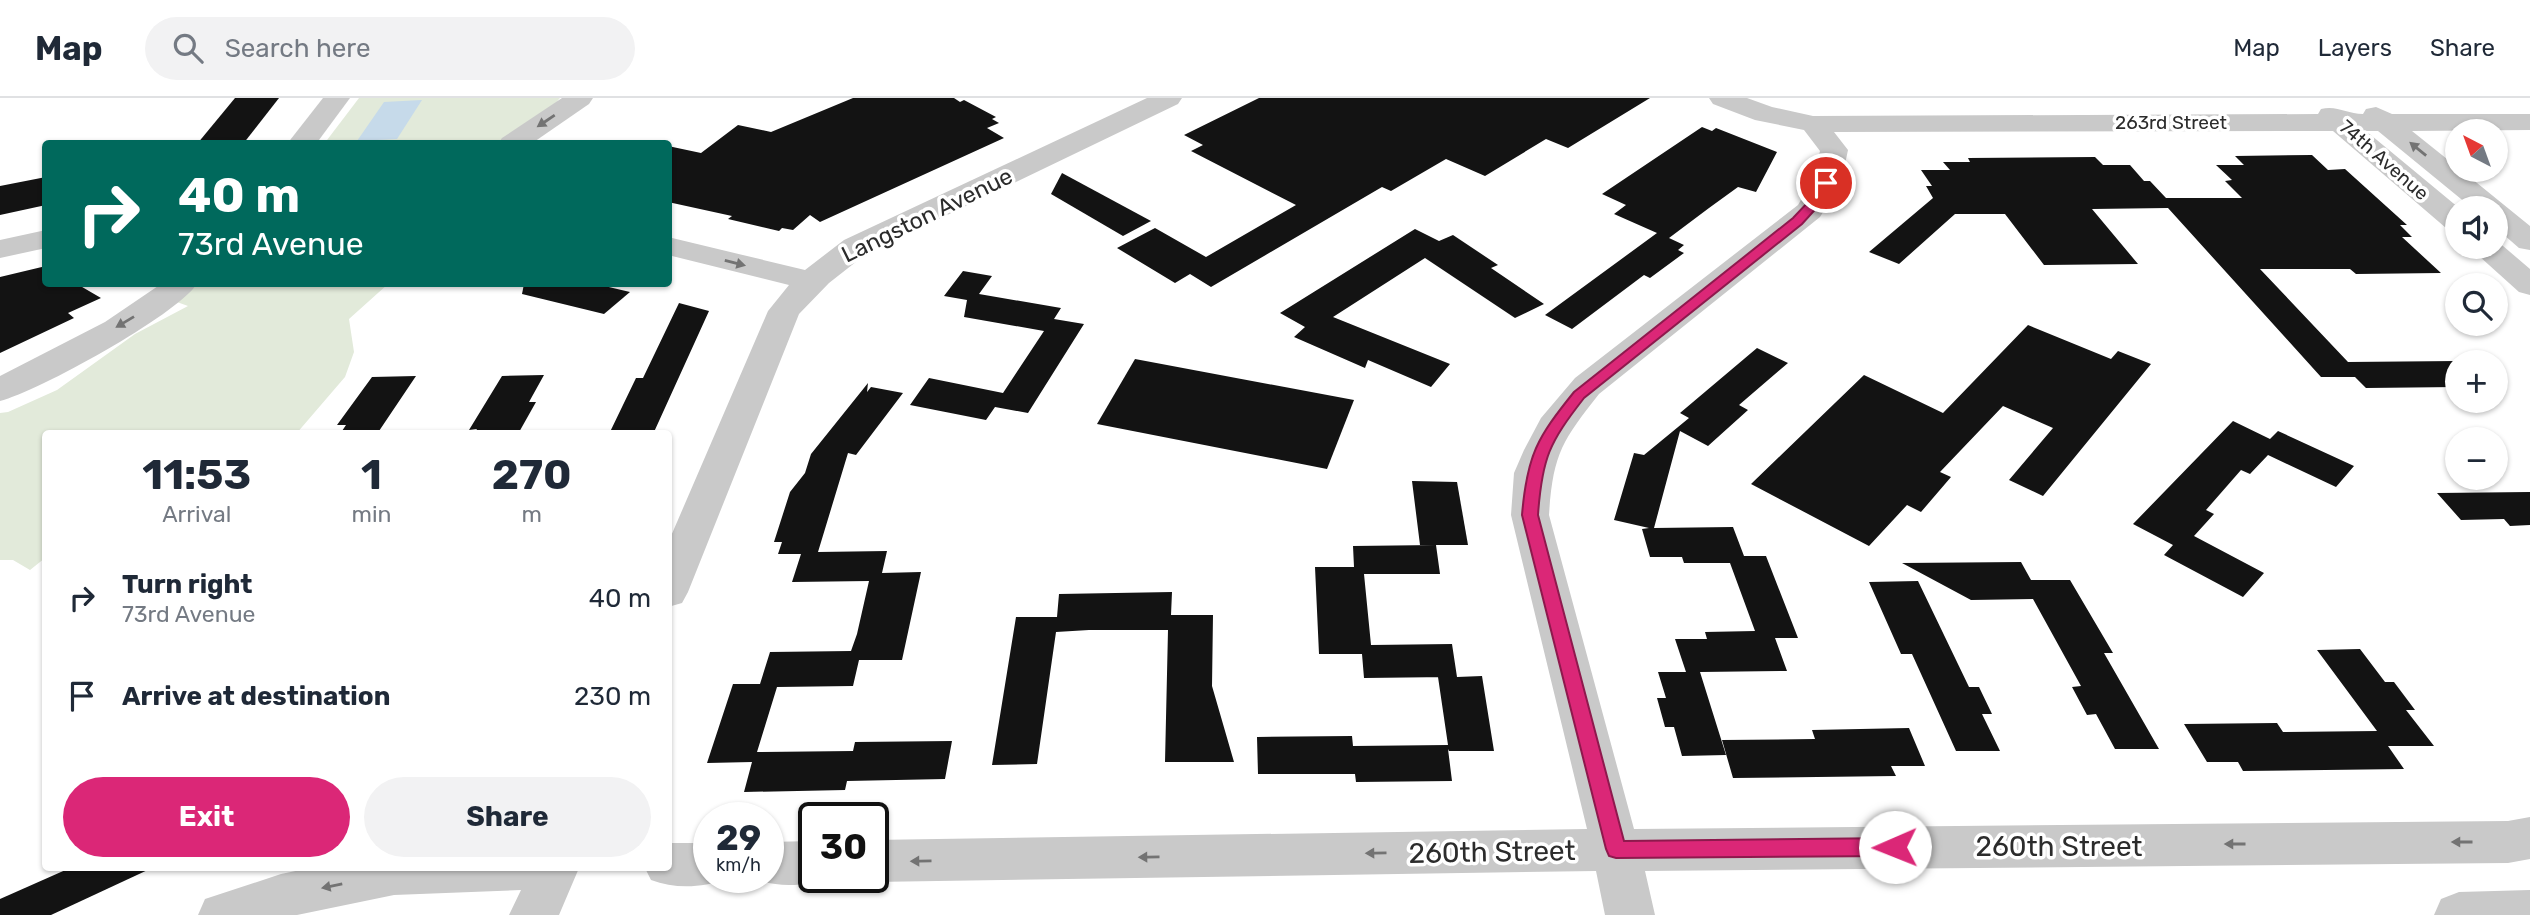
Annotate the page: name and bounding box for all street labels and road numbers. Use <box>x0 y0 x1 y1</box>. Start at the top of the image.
street label: 263rd Street <box>2115 111 2228 134</box>
street label: 74th Avenue <box>2335 115 2433 205</box>
street label: Langston Avenue <box>837 161 1017 269</box>
street label: 260th Street <box>1976 830 2142 863</box>
street label: 260th Street <box>1408 834 1576 870</box>

